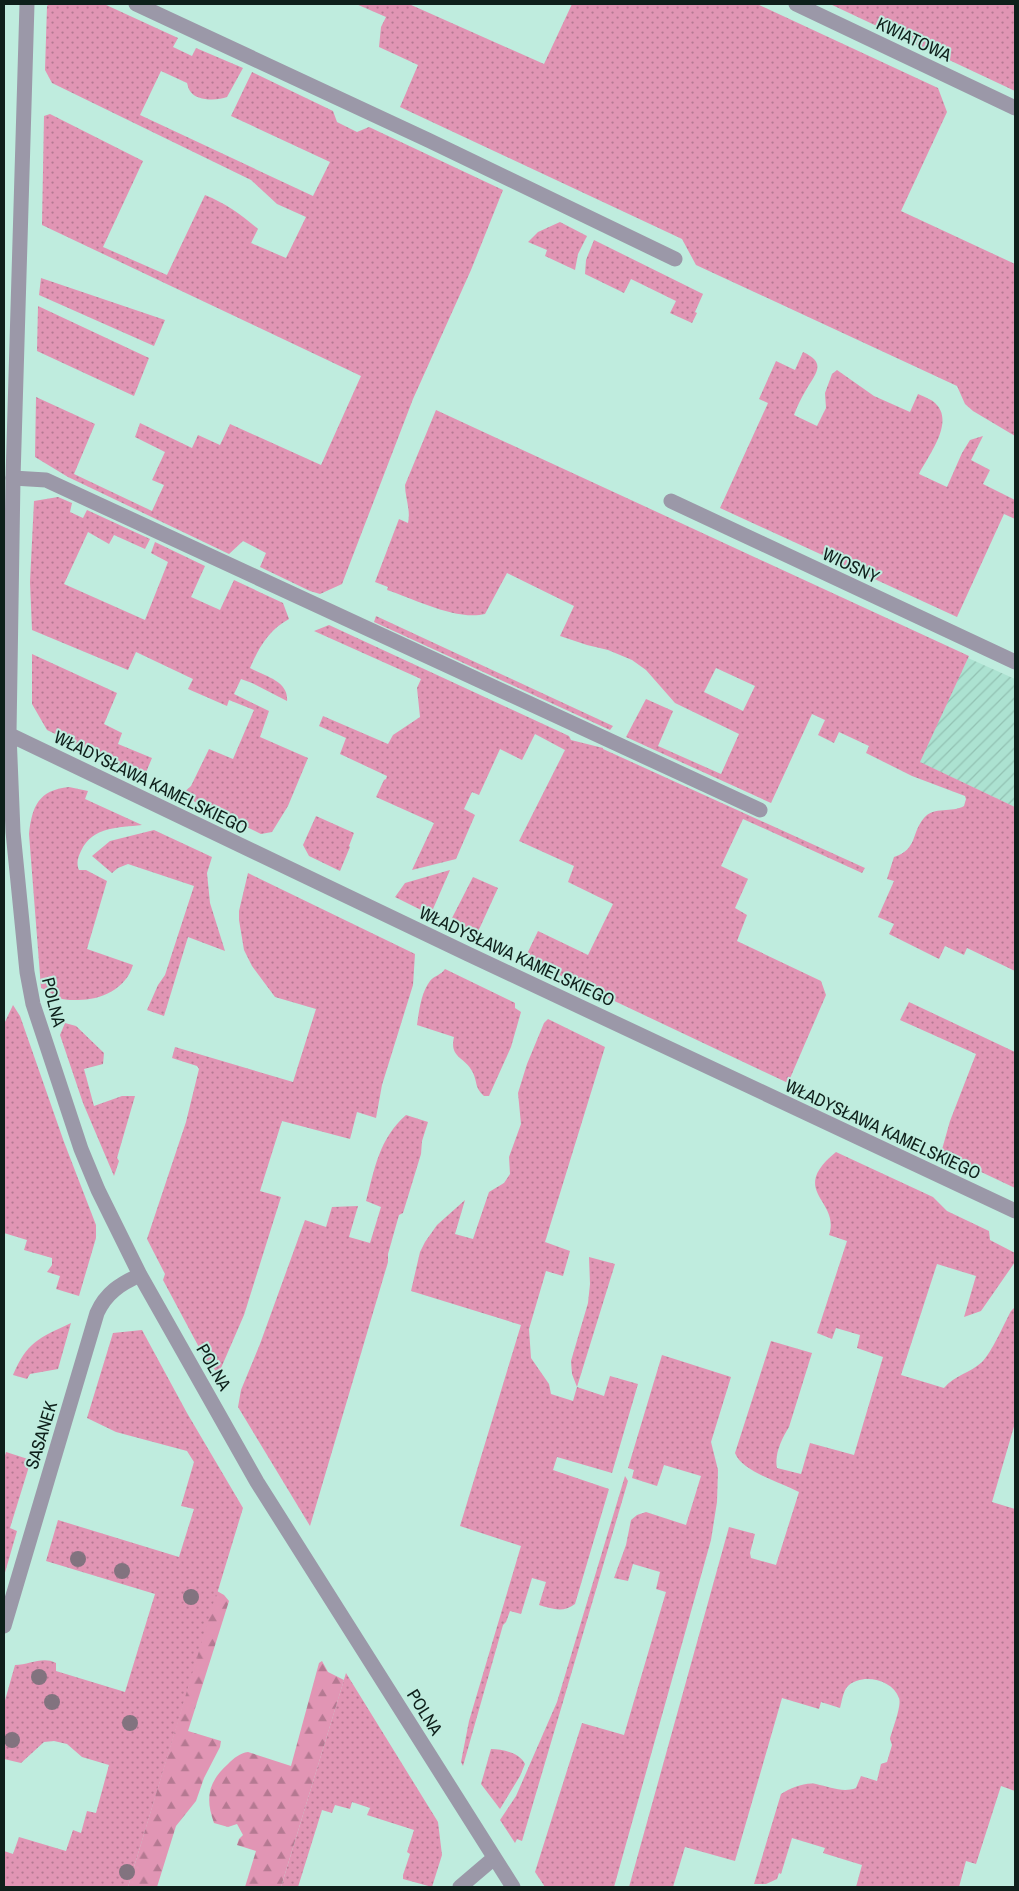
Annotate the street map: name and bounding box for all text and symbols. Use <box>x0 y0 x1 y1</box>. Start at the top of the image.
street label: KWIATOWA <box>872 11 956 67</box>
street label: WIOSNY <box>819 541 884 589</box>
street label: WŁADYSŁAWA KAMELSKIEGO <box>50 724 252 840</box>
street label: WŁADYSŁAWA KAMELSKIEGO <box>415 900 619 1012</box>
street label: POLNA <box>36 975 72 1029</box>
street label: WŁADYSŁAWA KAMELSKIEGO <box>781 1073 985 1185</box>
street label: POLNA <box>191 1339 237 1395</box>
street label: SASANEK <box>19 1398 63 1472</box>
street label: POLNA <box>401 1684 449 1740</box>

